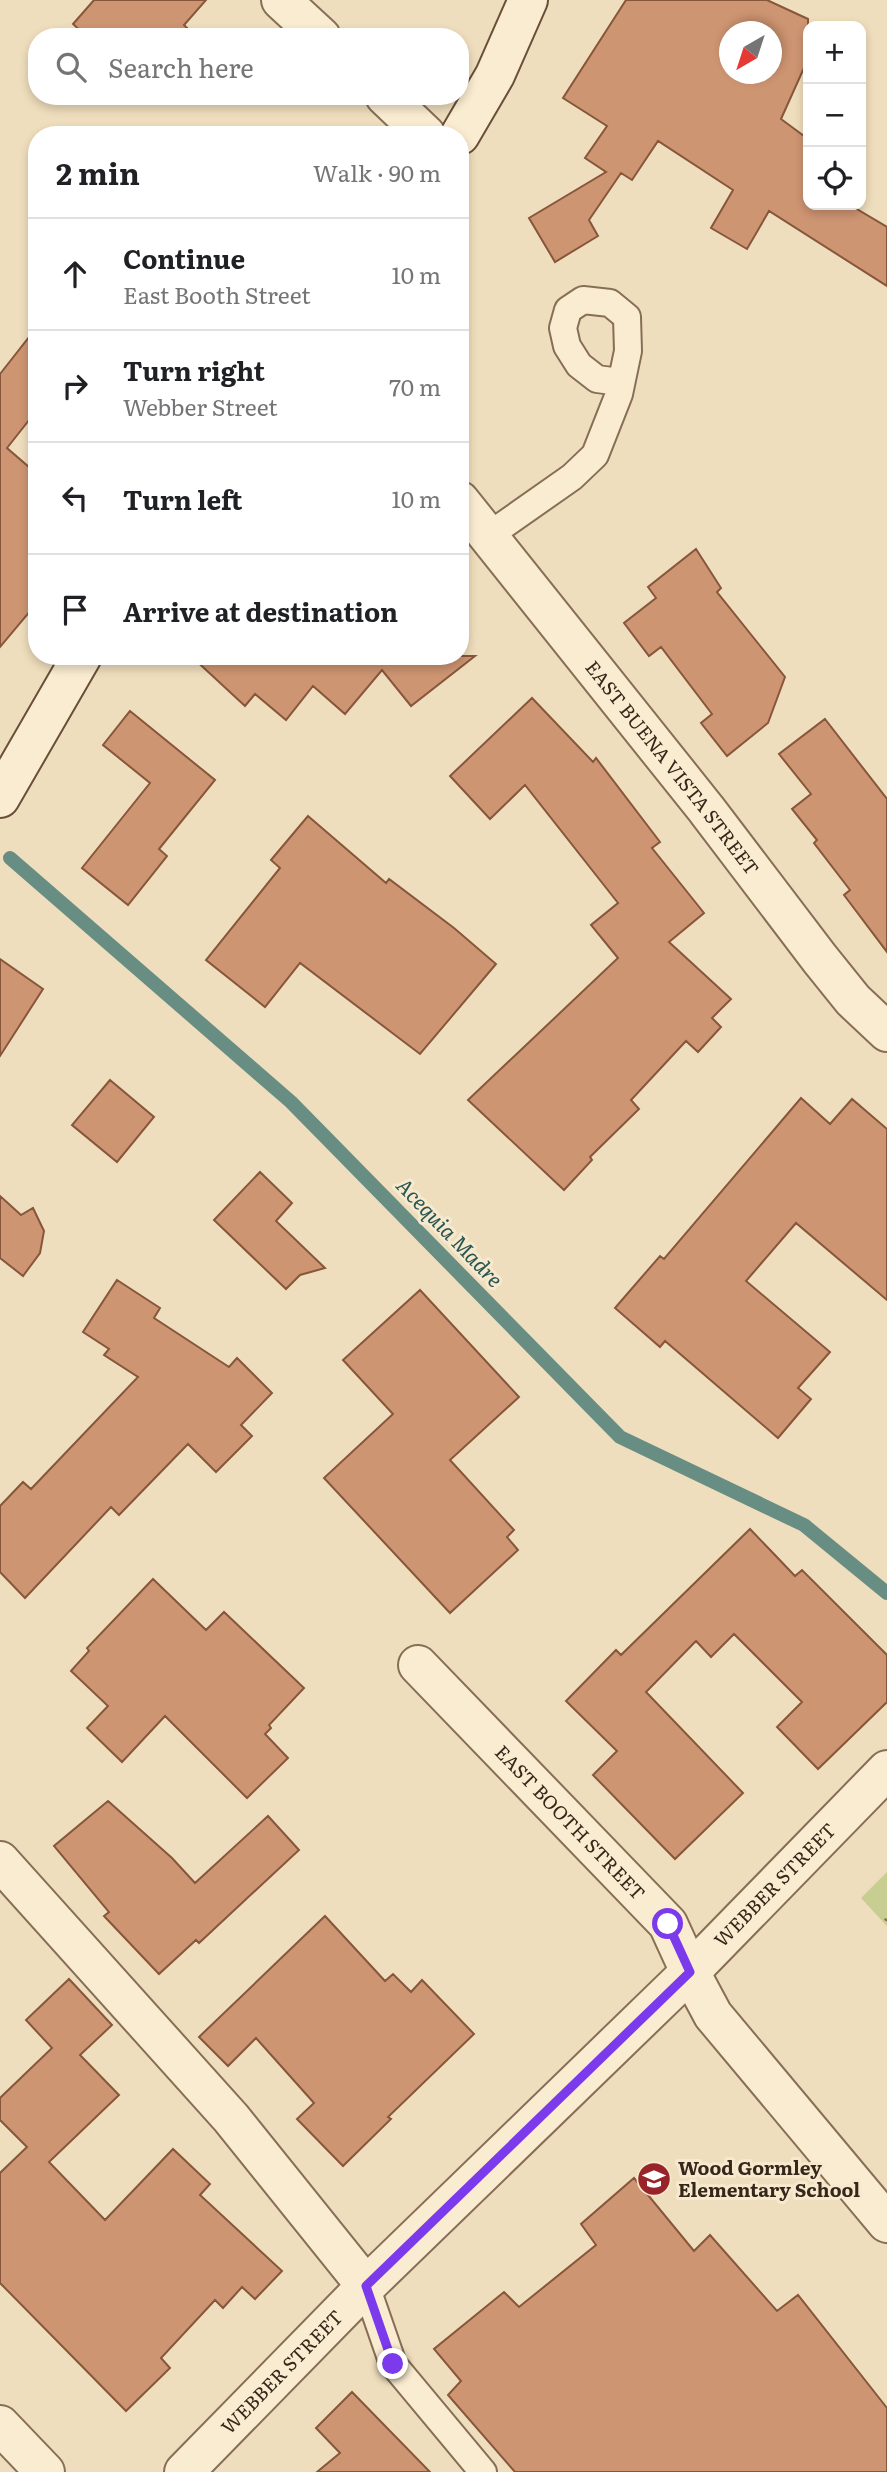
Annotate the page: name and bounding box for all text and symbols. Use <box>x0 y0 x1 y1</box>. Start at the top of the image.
north arrow <box>719 21 782 84</box>
map controls <box>803 21 866 210</box>
button: + <box>803 21 866 84</box>
search box <box>28 28 469 105</box>
text: Search here <box>108 47 254 86</box>
icon: search <box>52 48 90 86</box>
button: − <box>803 84 866 147</box>
button: locate <box>803 147 866 210</box>
text: 2 min <box>56 150 140 194</box>
text: Walk · 90 m <box>313 155 441 189</box>
text: Continue <box>123 238 245 277</box>
icon: ahead <box>56 255 94 293</box>
text: 10 m <box>391 257 441 291</box>
text: East Booth Street <box>123 277 311 311</box>
text: Turn right <box>123 350 265 389</box>
icon: right <box>56 367 94 405</box>
text: 70 m <box>389 369 441 403</box>
text: Webber Street <box>123 389 278 423</box>
icon: left <box>56 479 94 517</box>
text: Turn left <box>123 479 242 518</box>
text: 10 m <box>391 481 441 515</box>
icon: arrive <box>56 591 94 629</box>
text: Arrive at destination <box>123 591 398 630</box>
street label: EAST BUENA VISTA STREET <box>579 654 766 881</box>
water label: Acequia Madre <box>390 1169 511 1293</box>
street label: EAST BOOTH STREET <box>489 1738 652 1906</box>
street label: WEBBER STREET <box>707 1816 841 1953</box>
route start <box>652 1908 683 1939</box>
place label: Wood Gormley Elementary School <box>678 2153 860 2203</box>
school or university icon: Wood Gormley Elementary School <box>635 2160 673 2198</box>
street label: WEBBER STREET <box>214 2303 349 2440</box>
route end <box>377 2348 408 2379</box>

